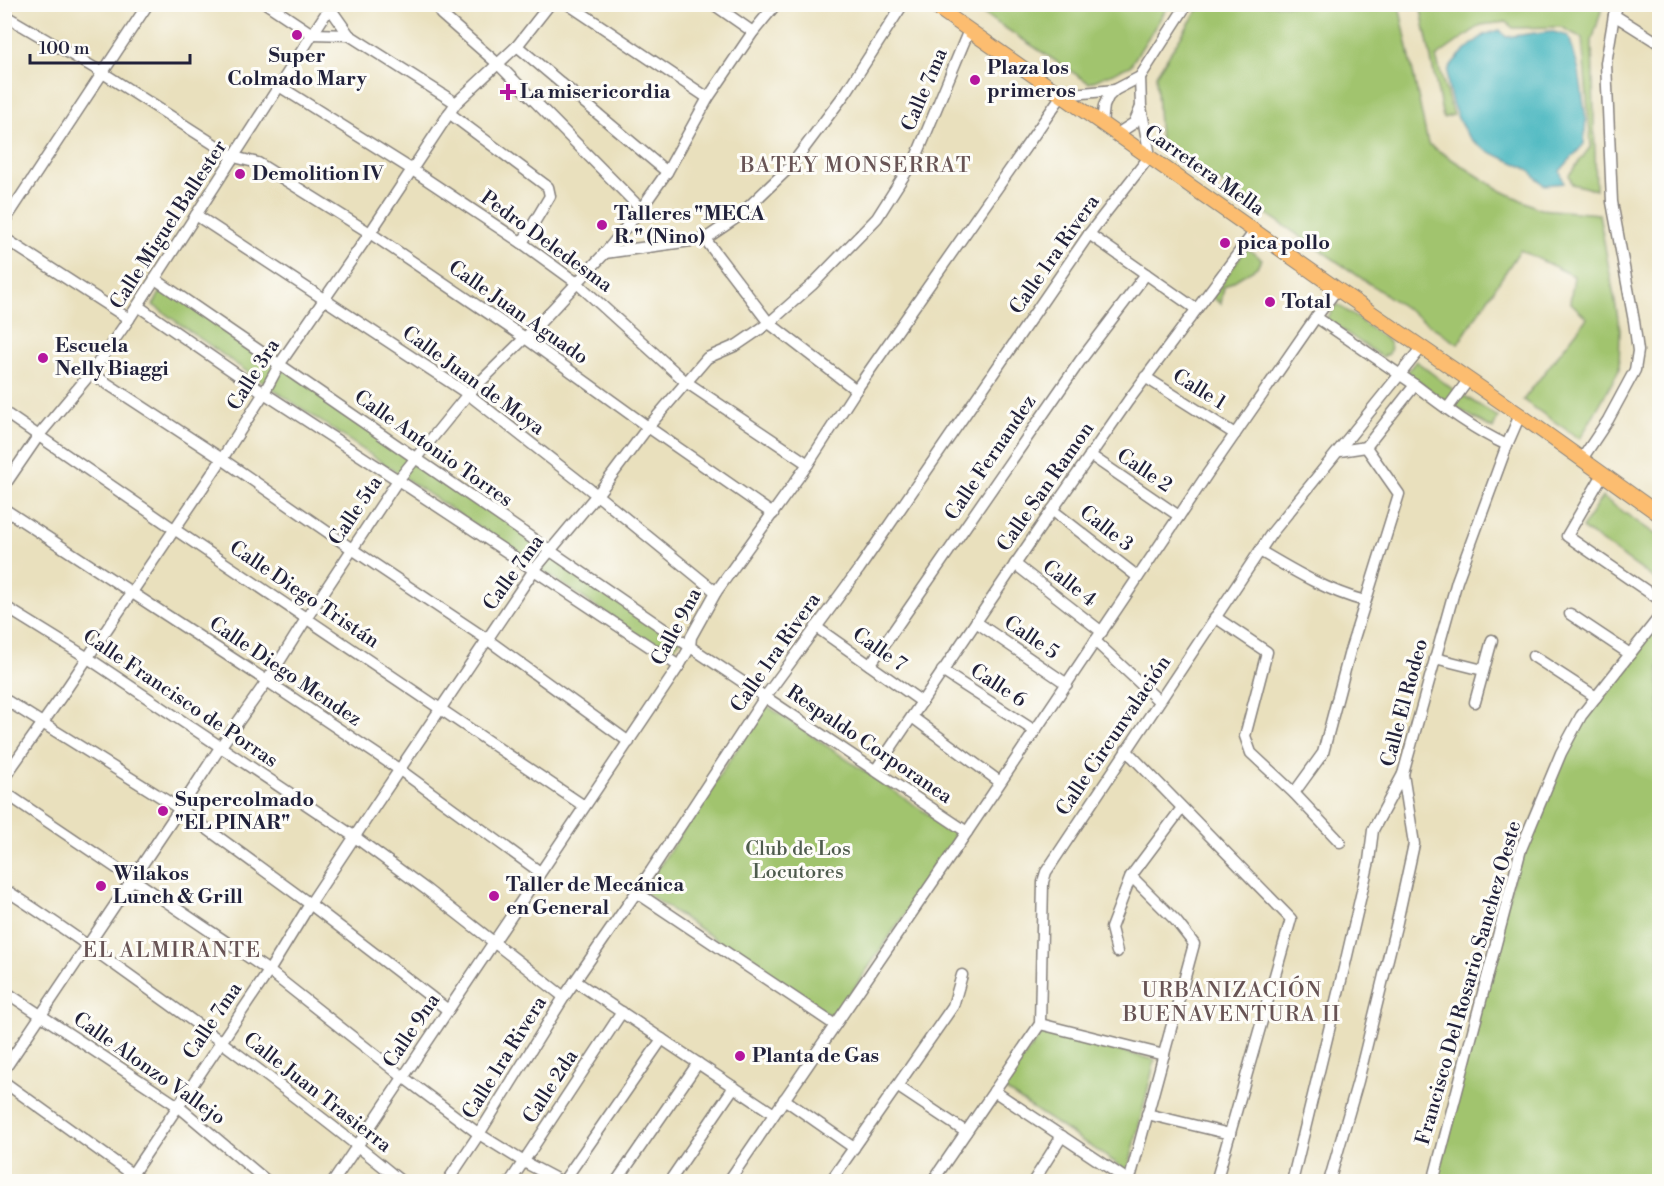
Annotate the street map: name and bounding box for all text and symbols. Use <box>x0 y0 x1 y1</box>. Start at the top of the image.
scale bar <box>30 27 190 65</box>
marker: Super Colmado Mary <box>290 28 304 42</box>
text: 100 m <box>39 37 90 60</box>
place label: Super Colmado Mary <box>227 44 368 92</box>
street label: Calle 7ma <box>896 44 954 135</box>
place label: Plaza los primeros <box>987 56 1076 104</box>
marker: Plaza los primeros <box>968 73 982 87</box>
place label: La misericordia <box>520 80 671 105</box>
marker: La misericordia <box>501 85 515 99</box>
street label: Carretera Mella <box>1139 120 1270 222</box>
street label: Calle Miguel Ballester <box>105 135 233 314</box>
district label: BATEY MONSERRAT <box>739 153 972 179</box>
place label: Demolition IV <box>252 162 384 187</box>
marker: Demolition IV <box>233 167 247 181</box>
street label: Pedro Deledesma <box>475 186 618 299</box>
street label: Calle 1ra Rivera <box>1005 190 1106 320</box>
place label: Talleres "MECA R." (Nino) <box>614 202 765 250</box>
marker: Talleres "MECA R." (Nino) <box>595 218 609 232</box>
place label: pica pollo <box>1237 231 1330 256</box>
marker: pica pollo <box>1218 236 1232 250</box>
street label: Calle Juan Aguado <box>443 255 593 371</box>
place label: Total <box>1282 290 1332 315</box>
marker: Total <box>1263 295 1277 309</box>
street label: Calle Juan de Moya <box>397 321 550 442</box>
place label: Escuela Nelly Biaggi <box>55 334 169 382</box>
street label: Calle 3ra <box>222 334 286 415</box>
marker: Escuela Nelly Biaggi <box>36 351 50 365</box>
street label: Calle 1 <box>1168 364 1231 416</box>
street label: Calle Antonio Torres <box>349 385 517 513</box>
street label: Calle Fernandez <box>940 391 1042 525</box>
street label: Calle San Ramon <box>992 417 1100 557</box>
street label: Calle 2 <box>1112 443 1176 499</box>
street label: Calle 5ta <box>324 471 389 551</box>
street label: Calle 3 <box>1074 500 1138 558</box>
street label: Calle 7ma <box>478 529 550 616</box>
street label: Calle Diego Tristán <box>224 536 384 654</box>
street label: Calle 4 <box>1037 555 1101 613</box>
street label: Calle 9na <box>646 583 708 670</box>
street label: Calle 1ra Rivera <box>726 588 827 718</box>
street label: Calle 5 <box>999 611 1063 665</box>
street label: Calle Diego Mendez <box>204 612 366 732</box>
street label: Calle 7 <box>847 623 911 677</box>
street label: Calle Francisco de Porras <box>78 624 282 774</box>
street label: Calle El Rodeo <box>1376 636 1434 770</box>
street label: Calle Circunvalación <box>1051 651 1177 821</box>
street label: Calle 6 <box>965 659 1031 713</box>
street label: Respaldo Corporanea <box>781 680 957 810</box>
place label: Supercolmado "EL PINAR" <box>175 788 314 836</box>
marker: Supercolmado "EL PINAR" <box>156 804 170 818</box>
street label: Francisco Del Rosario Sanchez Oeste <box>1411 818 1527 1148</box>
park label: Club de Los Locutores <box>745 837 851 885</box>
place label: Wilakos Lunch & Grill <box>112 862 243 910</box>
place label: Taller de Mecánica en General <box>506 873 684 921</box>
marker: Wilakos Lunch & Grill <box>94 879 108 893</box>
marker: Taller de Mecánica en General <box>487 889 501 903</box>
district label: EL ALMIRANTE <box>82 938 262 964</box>
district label: URBANIZACIÓN BUENAVENTURA II <box>1122 975 1341 1028</box>
street label: Calle 7ma <box>178 977 248 1064</box>
street label: Calle 9na <box>378 988 446 1073</box>
street label: Calle 1ra Rivera <box>457 991 553 1124</box>
street label: Calle Alonzo Vallejo <box>68 1007 230 1131</box>
street label: Calle Juan Trasierra <box>238 1027 397 1159</box>
place label: Planta de Gas <box>752 1044 879 1069</box>
street label: Calle 2da <box>518 1045 585 1129</box>
marker: Planta de Gas <box>733 1049 747 1063</box>

